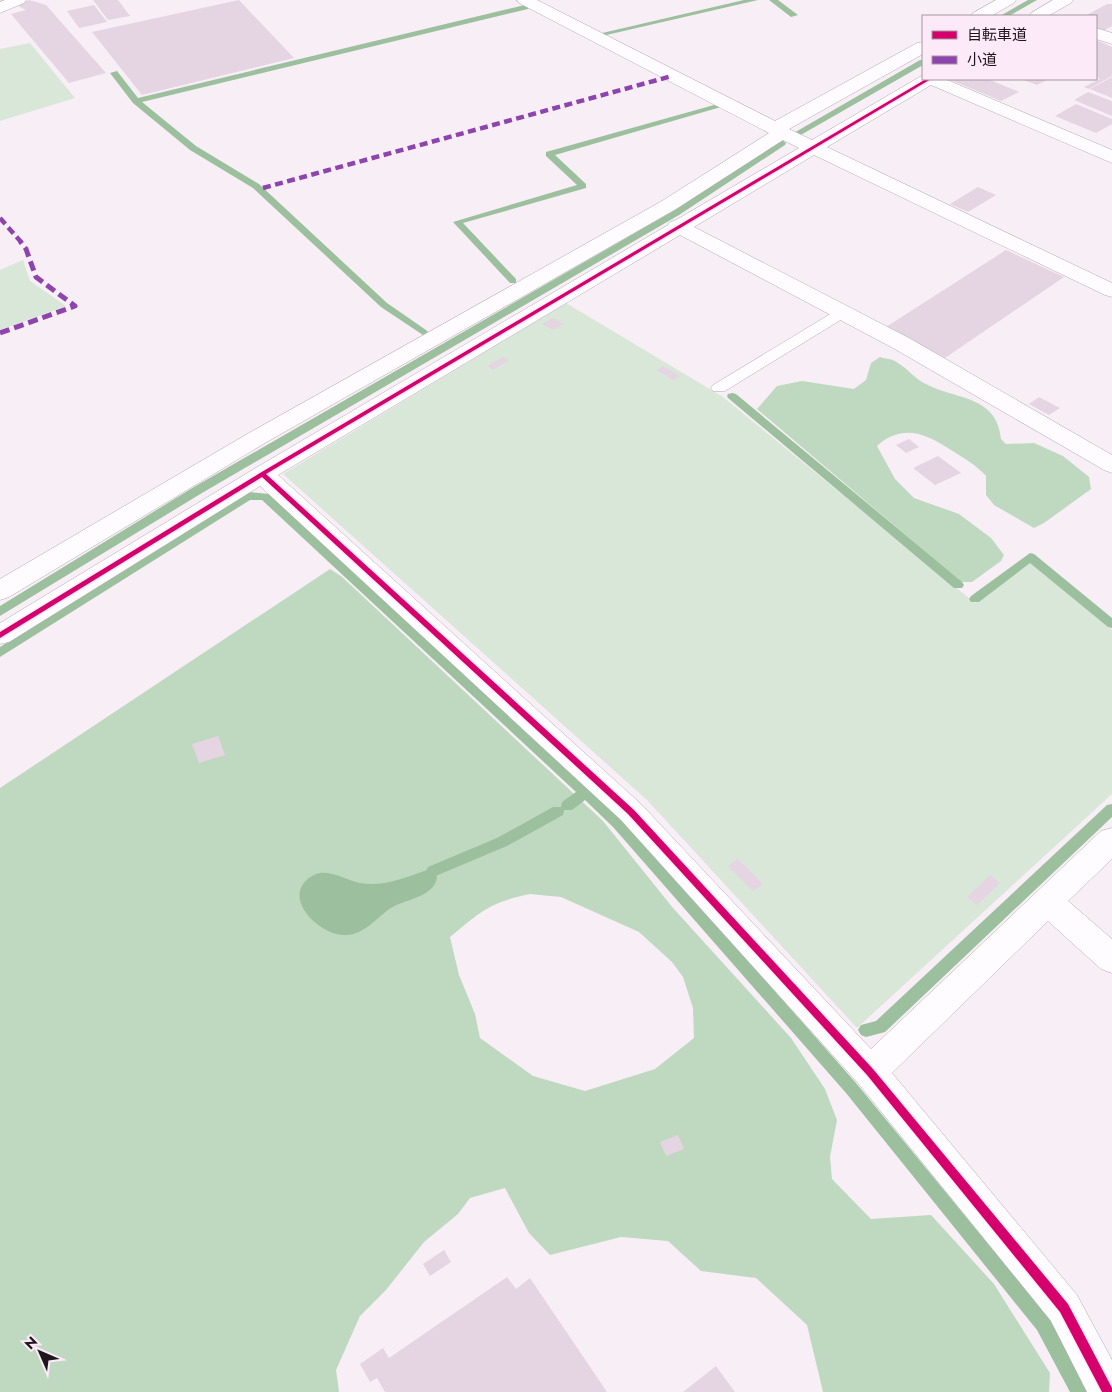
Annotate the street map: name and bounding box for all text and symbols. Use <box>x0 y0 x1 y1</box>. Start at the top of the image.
legend <box>922 15 1097 80</box>
text: 自転車道 <box>967 24 1027 46</box>
text: 小道 <box>967 49 997 71</box>
north arrow <box>15 1327 65 1377</box>
text: N <box>20 1332 42 1354</box>

